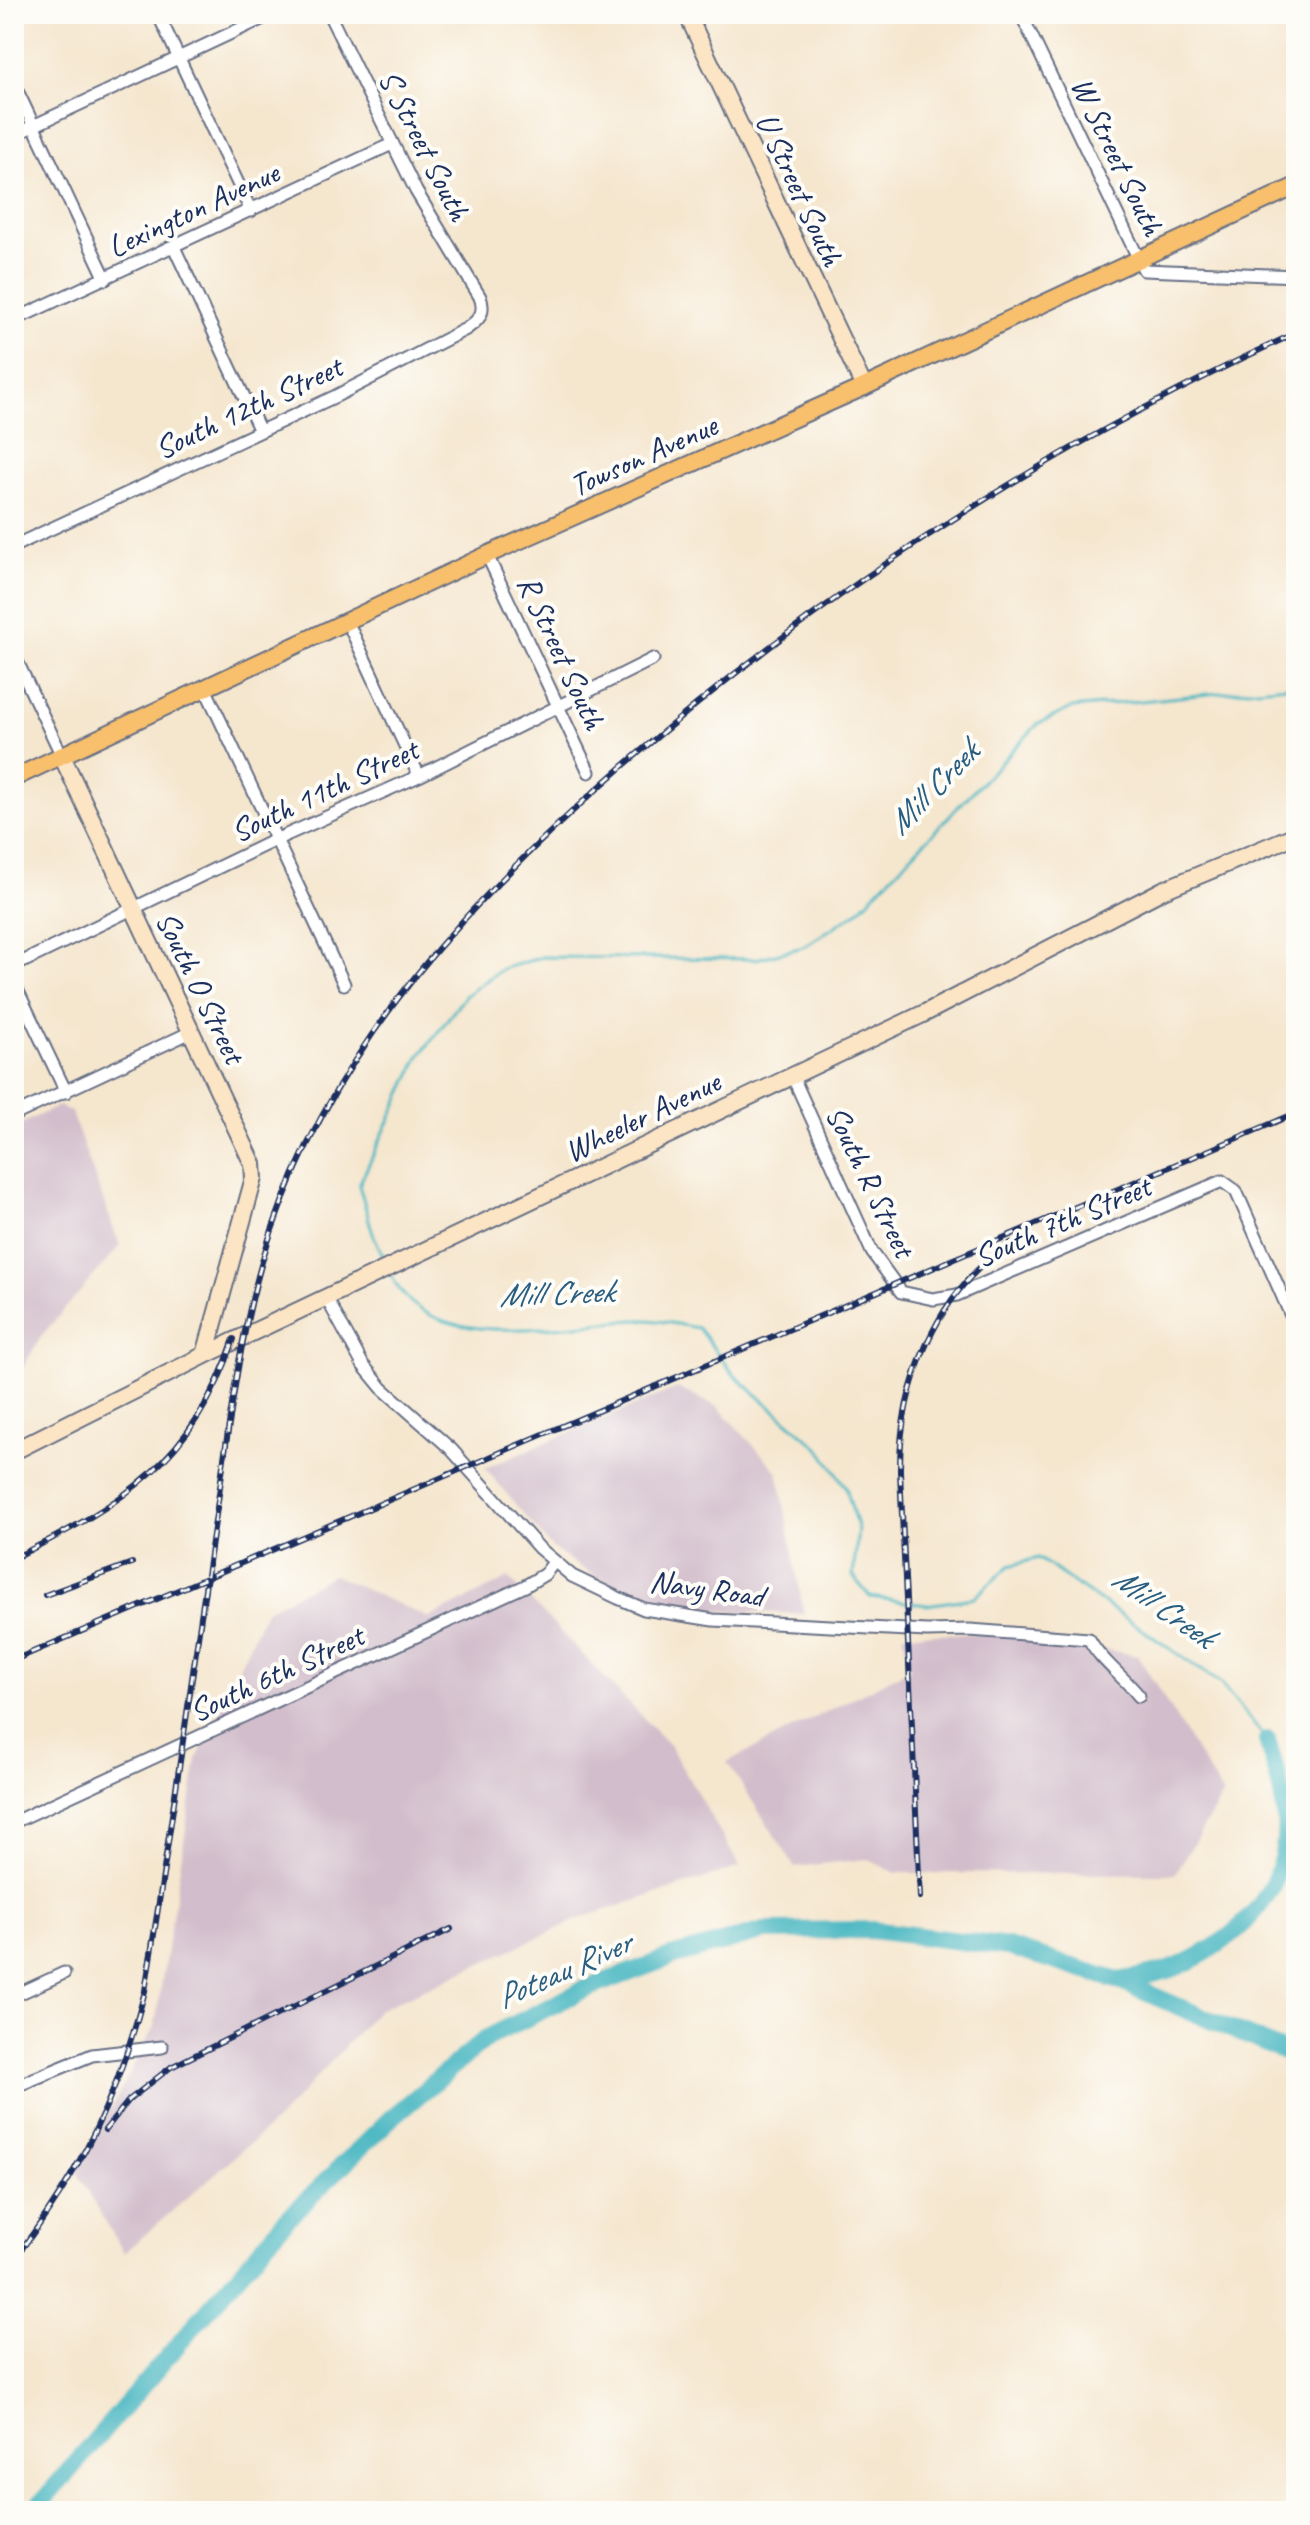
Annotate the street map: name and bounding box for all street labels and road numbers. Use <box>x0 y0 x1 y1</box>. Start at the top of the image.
street label: S Street South <box>369 63 481 229</box>
street label: W Street South <box>1062 70 1174 244</box>
street label: U Street South <box>746 106 853 274</box>
street label: Lexington Avenue <box>101 151 288 267</box>
street label: South 12th Street <box>148 345 351 469</box>
street label: Towson Avenue <box>563 404 726 506</box>
street label: R Street South <box>508 569 616 737</box>
street label: South 11th Street <box>224 728 427 852</box>
street label: South O Street <box>146 905 256 1073</box>
street label: Wheeler Avenue <box>558 1060 729 1172</box>
street label: South R Street <box>816 1099 926 1267</box>
street label: South 7th Street <box>968 1165 1160 1277</box>
street label: Navy Road <box>647 1560 771 1617</box>
street label: South 6th Street <box>183 1614 373 1732</box>

